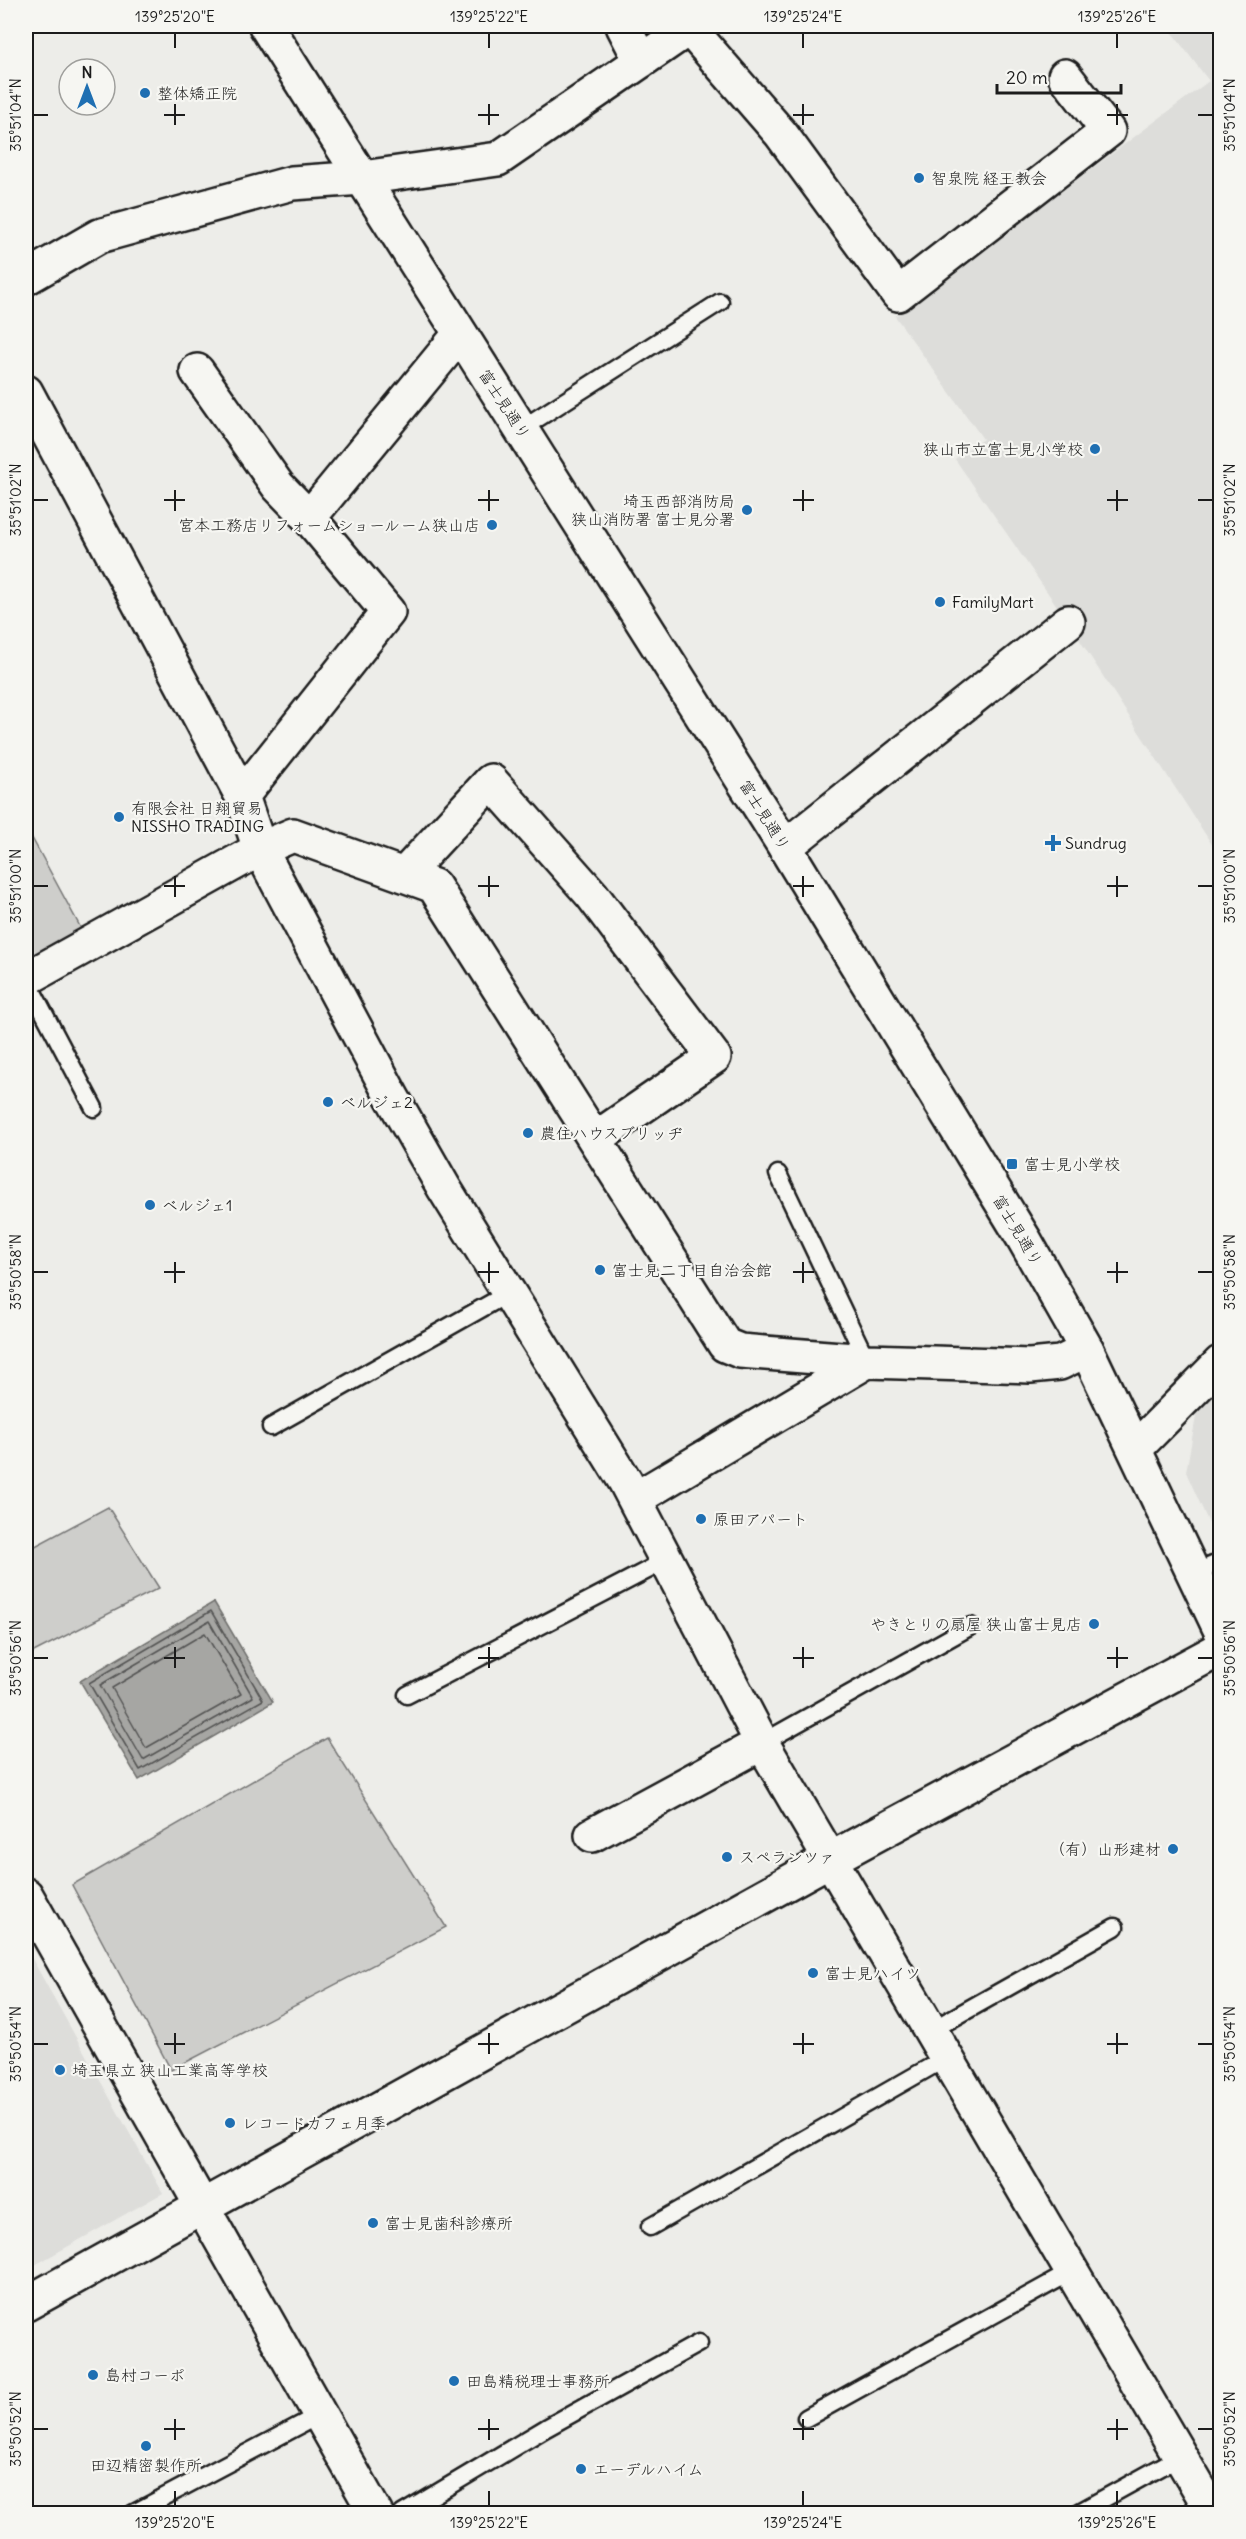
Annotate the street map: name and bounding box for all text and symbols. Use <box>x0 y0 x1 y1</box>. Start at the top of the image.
text: 139°25'20"E <box>135 7 215 26</box>
text: 139°25'22"E <box>450 7 528 26</box>
text: 139°25'24"E <box>764 7 842 26</box>
text: 139°25'26"E <box>1078 7 1156 26</box>
north arrow <box>57 57 117 117</box>
scale bar <box>997 57 1122 95</box>
text: N <box>81 62 93 82</box>
text: 20 m <box>1006 66 1048 89</box>
text: 35°51'04"N <box>6 78 25 152</box>
text: 35°51'04"N <box>1220 78 1239 152</box>
place label: 整体矯正院 <box>157 83 237 103</box>
marker: 整体矯正院 <box>138 86 152 100</box>
place label: 智泉院 経王教会 <box>931 168 1047 188</box>
marker: 智泉院 経王教会 <box>912 171 926 185</box>
street label: 富士見通り <box>475 365 535 443</box>
place label: 狭山市立富士見小学校 <box>923 439 1083 459</box>
marker: 狭山市立富士見小学校 <box>1088 442 1102 456</box>
text: 35°51'02"N <box>6 463 25 537</box>
text: 35°51'02"N <box>1220 463 1239 537</box>
place label: 埼玉西部消防局 狭山消防署 富士見分署 <box>571 491 735 529</box>
marker: 埼玉西部消防局 狭山消防署 富士見分署 <box>740 503 754 517</box>
place label: 宮本工務店リフォームショールーム狭山店 <box>178 515 480 535</box>
marker: 宮本工務店リフォームショールーム狭山店 <box>485 518 499 532</box>
place label: FamilyMart <box>952 592 1034 612</box>
marker: FamilyMart <box>933 595 947 609</box>
street label: 富士見通り <box>735 776 795 854</box>
place label: 有限会社 日翔貿易 NISSHO TRADING <box>131 798 264 836</box>
marker: 有限会社 日翔貿易 NISSHO TRADING <box>112 810 126 824</box>
place label: Sundrug <box>1065 833 1127 853</box>
marker: Sundrug <box>1046 836 1060 850</box>
text: 35°51'00"N <box>6 849 25 923</box>
text: 35°51'00"N <box>1220 849 1239 923</box>
place label: ベルジェ2 <box>340 1092 413 1112</box>
marker: ベルジェ2 <box>321 1095 335 1109</box>
place label: 農住ハウスブリッヂ <box>540 1123 683 1143</box>
marker: 農住ハウスブリッヂ <box>521 1126 535 1140</box>
place label: 富士見小学校 <box>1024 1154 1120 1174</box>
marker: 富士見小学校 <box>1005 1157 1019 1171</box>
street label: 富士見通り <box>989 1191 1047 1269</box>
place label: ベルジェ1 <box>162 1195 232 1215</box>
marker: ベルジェ1 <box>143 1198 157 1212</box>
text: 35°50'58"N <box>6 1234 25 1310</box>
text: 35°50'58"N <box>1220 1234 1239 1310</box>
place label: 富士見二丁目自治会館 <box>612 1260 772 1280</box>
marker: 富士見二丁目自治会館 <box>593 1263 607 1277</box>
place label: 原田アパート <box>713 1509 808 1529</box>
marker: 原田アパート <box>694 1512 708 1526</box>
place label: やきとりの扇屋 狭山富士見店 <box>870 1614 1082 1634</box>
marker: やきとりの扇屋 狭山富士見店 <box>1087 1617 1101 1631</box>
text: 35°50'56"N <box>6 1620 25 1696</box>
text: 35°50'56"N <box>1220 1620 1239 1696</box>
place label: （有）山形建材 <box>1049 1839 1161 1859</box>
marker: （有）山形建材 <box>1166 1842 1180 1856</box>
place label: スペランツァ <box>739 1847 835 1867</box>
marker: スペランツァ <box>720 1850 734 1864</box>
place label: 富士見ハイツ <box>825 1963 921 1983</box>
marker: 富士見ハイツ <box>806 1966 820 1980</box>
text: 35°50'54"N <box>6 2006 25 2082</box>
text: 35°50'54"N <box>1220 2006 1239 2082</box>
place label: 埼玉県立 狭山工業高等学校 <box>72 2060 268 2080</box>
marker: 埼玉県立 狭山工業高等学校 <box>53 2063 67 2077</box>
place label: レコードカフェ月季 <box>242 2113 386 2133</box>
marker: レコードカフェ月季 <box>223 2116 237 2130</box>
place label: 富士見歯科診療所 <box>385 2213 513 2233</box>
marker: 富士見歯科診療所 <box>366 2216 380 2230</box>
place label: 島村コーポ <box>105 2365 185 2385</box>
marker: 島村コーポ <box>86 2368 100 2382</box>
place label: 田島精税理士事務所 <box>466 2371 610 2391</box>
marker: 田島精税理士事務所 <box>447 2374 461 2388</box>
text: 35°50'52"N <box>6 2391 25 2467</box>
text: 35°50'52"N <box>1220 2391 1239 2467</box>
marker: 田辺精密製作所 <box>139 2439 153 2453</box>
place label: 田辺精密製作所 <box>90 2455 202 2475</box>
place label: エーデルハイム <box>593 2459 703 2479</box>
marker: エーデルハイム <box>574 2462 588 2476</box>
text: 139°25'20"E <box>135 2513 215 2532</box>
text: 139°25'22"E <box>450 2513 528 2532</box>
text: 139°25'24"E <box>764 2513 842 2532</box>
text: 139°25'26"E <box>1078 2513 1156 2532</box>

